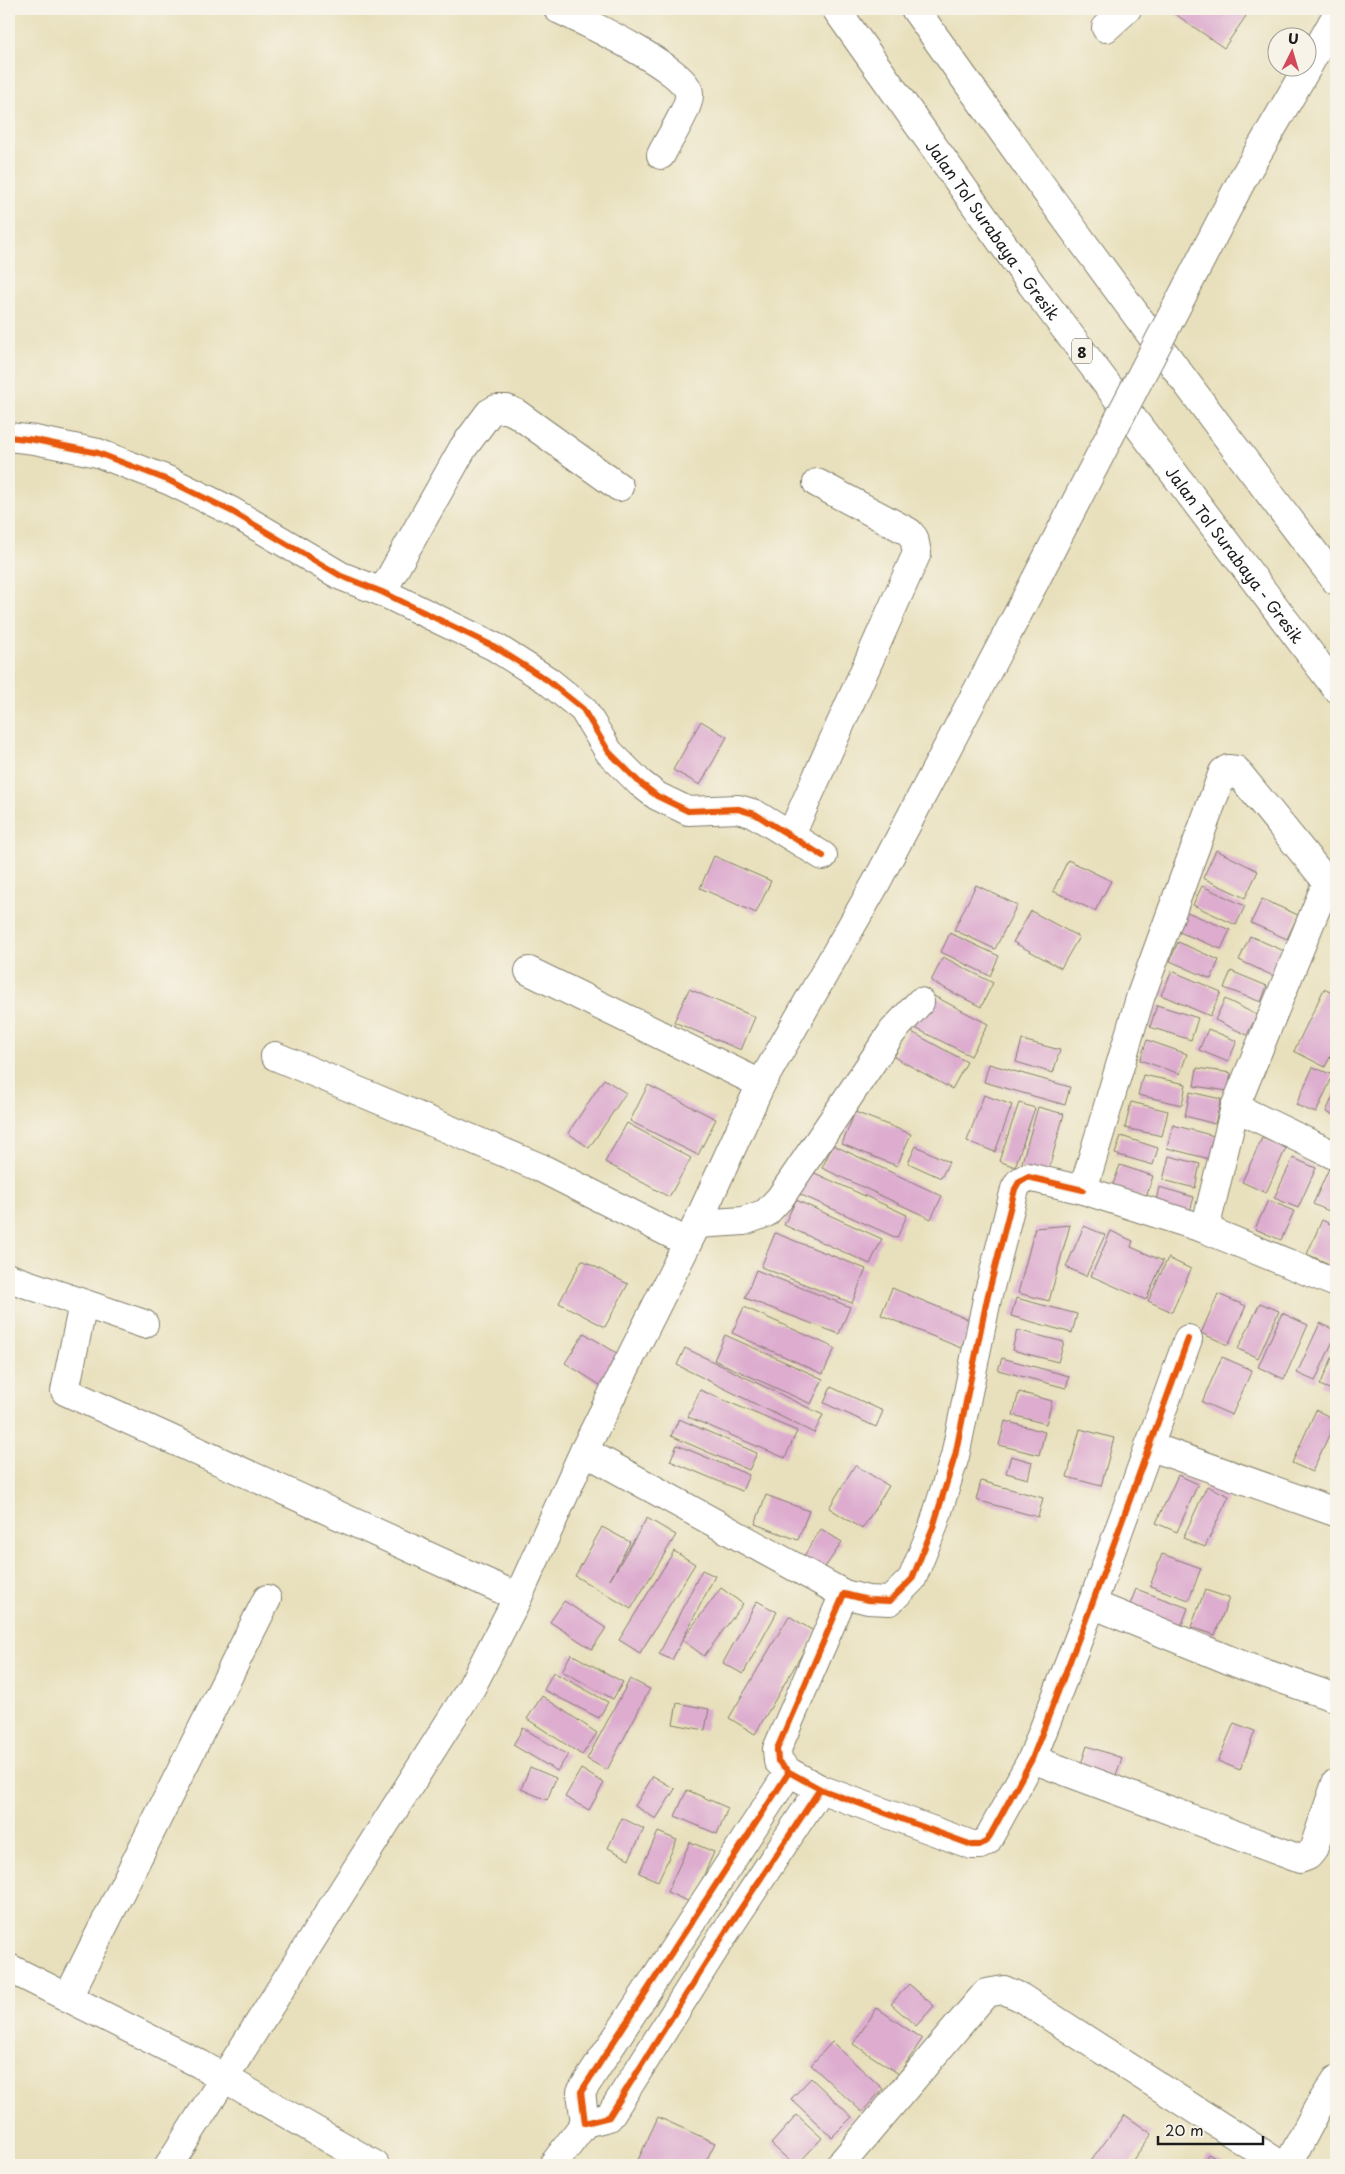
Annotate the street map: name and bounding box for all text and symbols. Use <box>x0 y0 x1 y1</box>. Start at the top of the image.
north arrow <box>1268 28 1318 78</box>
text: U <box>1287 28 1299 49</box>
street label: Jalan Tol Surabaya - Gresik <box>920 135 1066 325</box>
road number: 8 <box>1072 338 1092 364</box>
street label: Jalan Tol Surabaya - Gresik <box>1160 461 1310 648</box>
scale bar <box>1158 2114 1262 2146</box>
text: 20 m <box>1165 2118 1204 2141</box>

